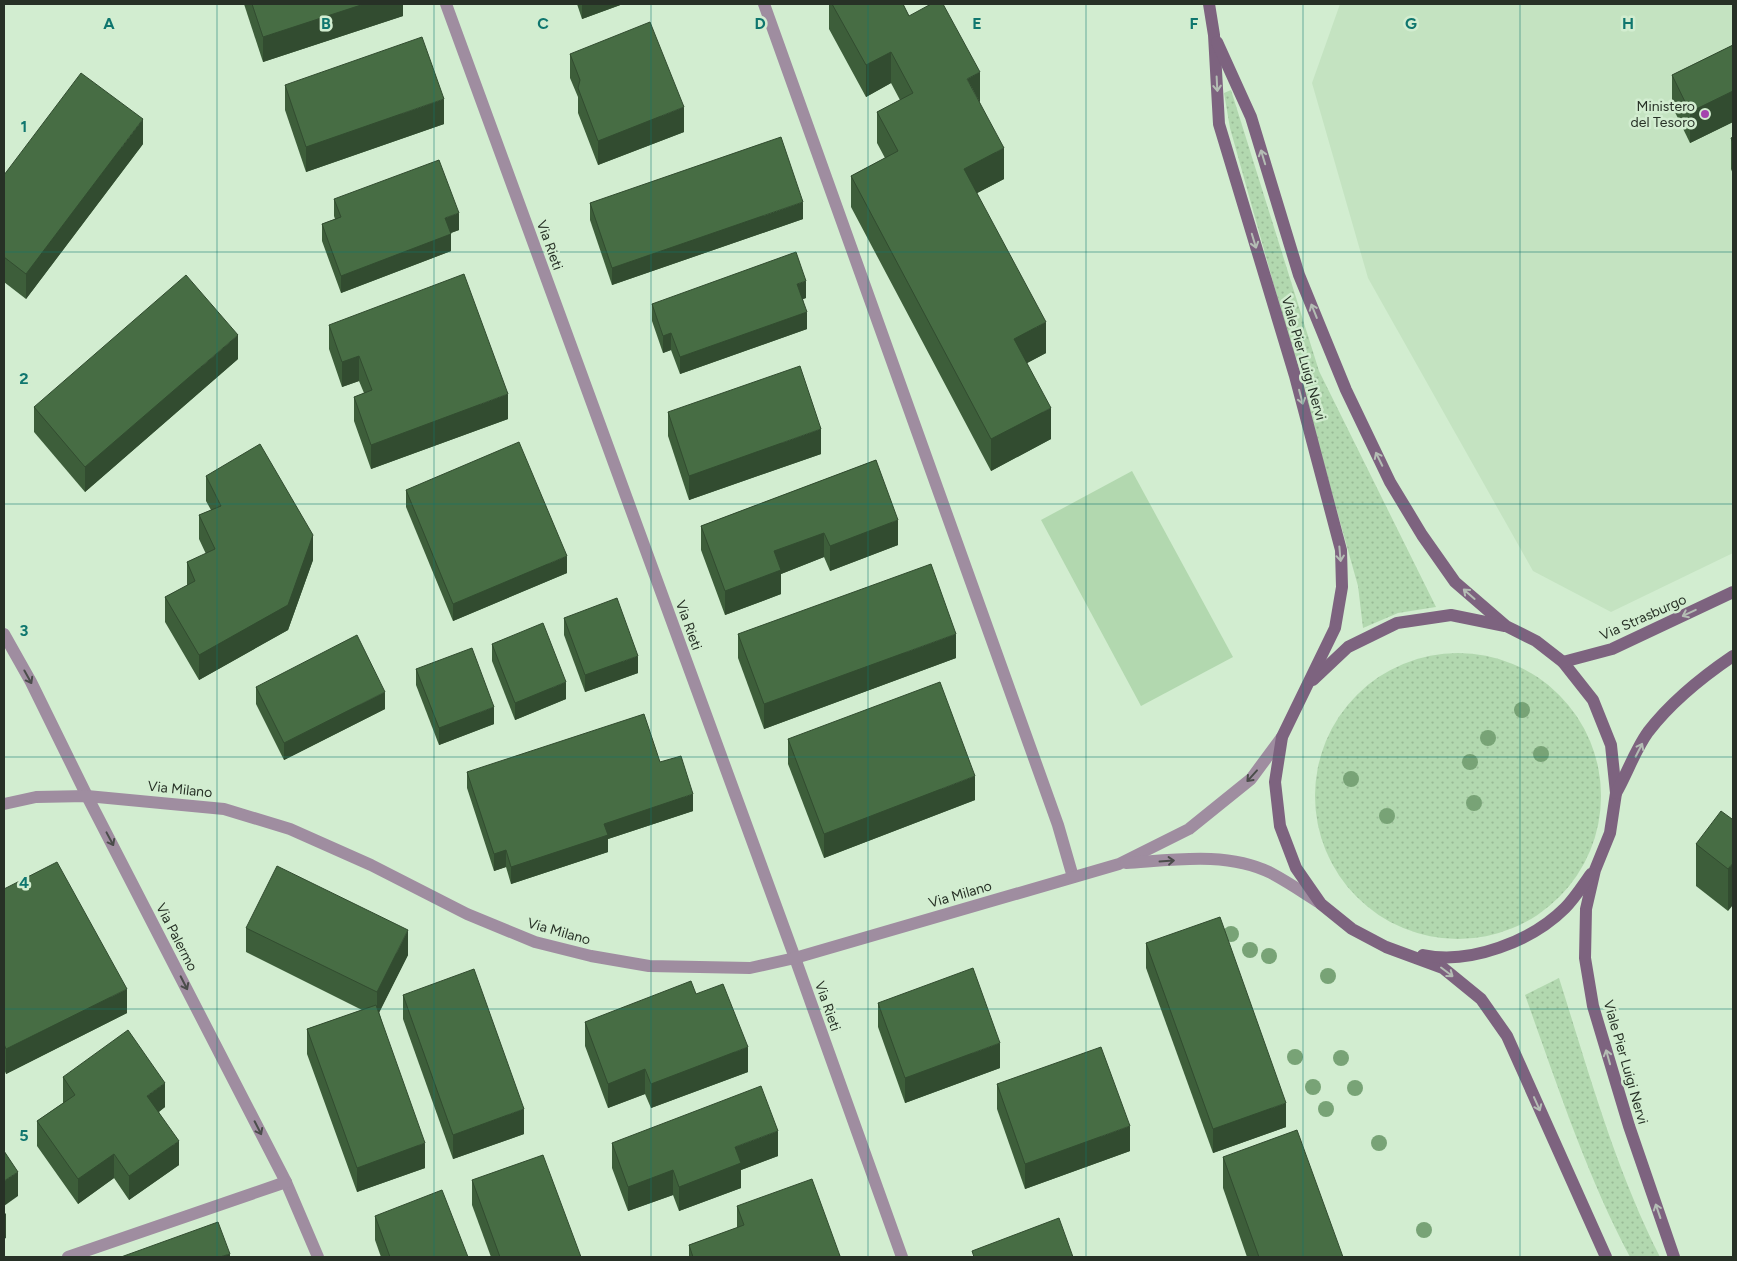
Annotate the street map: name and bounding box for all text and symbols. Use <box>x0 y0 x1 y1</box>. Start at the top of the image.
text: A <box>103 14 115 33</box>
text: B <box>321 14 331 33</box>
text: C <box>537 14 549 33</box>
text: D <box>754 14 766 33</box>
text: E <box>972 14 982 33</box>
text: F <box>1190 14 1199 33</box>
text: G <box>1405 14 1417 33</box>
text: H <box>1622 14 1634 33</box>
one-way arrow <box>1212 76 1221 92</box>
place label: Ministero del Tesoro <box>1631 98 1695 131</box>
marker: Ministero del Tesoro <box>1699 108 1711 120</box>
text: 1 <box>21 117 27 136</box>
one-way arrow <box>1258 149 1268 165</box>
street label: Via Rieti <box>533 218 566 272</box>
one-way arrow <box>1250 233 1260 249</box>
street label: Viale Pier Luigi Nervi <box>1278 294 1329 422</box>
one-way arrow <box>1309 304 1318 319</box>
text: 2 <box>19 369 29 388</box>
one-way arrow <box>1296 388 1306 404</box>
one-way arrow <box>1374 452 1384 467</box>
one-way arrow <box>1335 546 1345 562</box>
one-way arrow <box>1463 588 1476 600</box>
street label: Via Strasburgo <box>1597 591 1689 644</box>
street label: Via Rieti <box>672 598 705 652</box>
one-way arrow <box>1682 609 1697 618</box>
text: 3 <box>20 621 29 640</box>
one-way arrow <box>23 669 33 683</box>
one-way arrow <box>1635 743 1644 758</box>
one-way arrow <box>1246 769 1258 782</box>
street label: Via Milano <box>147 778 213 801</box>
one-way arrow <box>105 831 115 846</box>
one-way arrow <box>1159 856 1175 865</box>
text: 4 <box>19 873 29 892</box>
street label: Via Milano <box>927 877 994 912</box>
street label: Via Palermo <box>152 900 201 974</box>
street label: Via Milano <box>525 914 592 949</box>
one-way arrow <box>1440 967 1454 977</box>
one-way arrow <box>179 976 189 991</box>
street label: Via Rieti <box>811 979 844 1033</box>
street label: Viale Pier Luigi Nervi <box>1600 998 1651 1126</box>
one-way arrow <box>1603 1049 1613 1065</box>
one-way arrow <box>1532 1096 1542 1111</box>
one-way arrow <box>254 1120 264 1135</box>
text: 5 <box>19 1126 29 1145</box>
one-way arrow <box>1653 1204 1662 1219</box>

